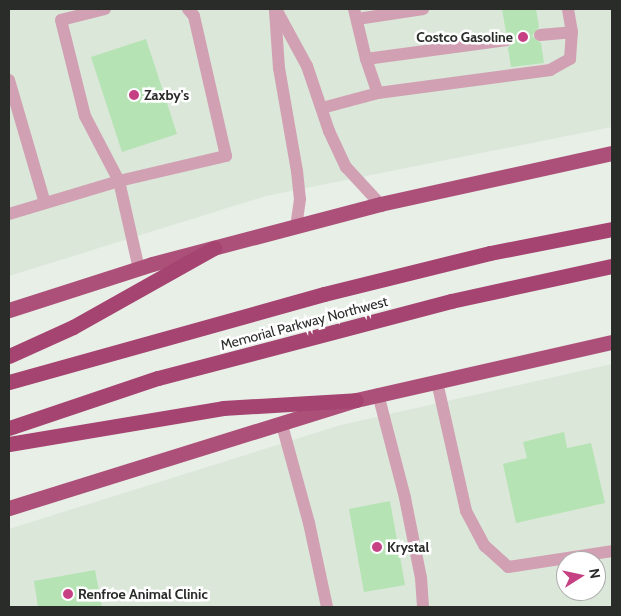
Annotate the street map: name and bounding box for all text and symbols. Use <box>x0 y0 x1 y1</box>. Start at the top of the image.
place label: Costco Gasoline <box>416 29 513 45</box>
marker: Costco Gasoline <box>517 31 529 43</box>
place label: Zaxby's <box>144 87 189 103</box>
marker: Zaxby's <box>128 89 140 101</box>
street label: Memorial Parkway Northwest <box>218 293 390 353</box>
place label: Krystal <box>387 539 429 555</box>
marker: Krystal <box>371 541 383 553</box>
north arrow <box>556 551 606 601</box>
text: N <box>585 567 605 580</box>
place label: Renfroe Animal Clinic <box>78 586 208 602</box>
marker: Renfroe Animal Clinic <box>62 588 74 600</box>

